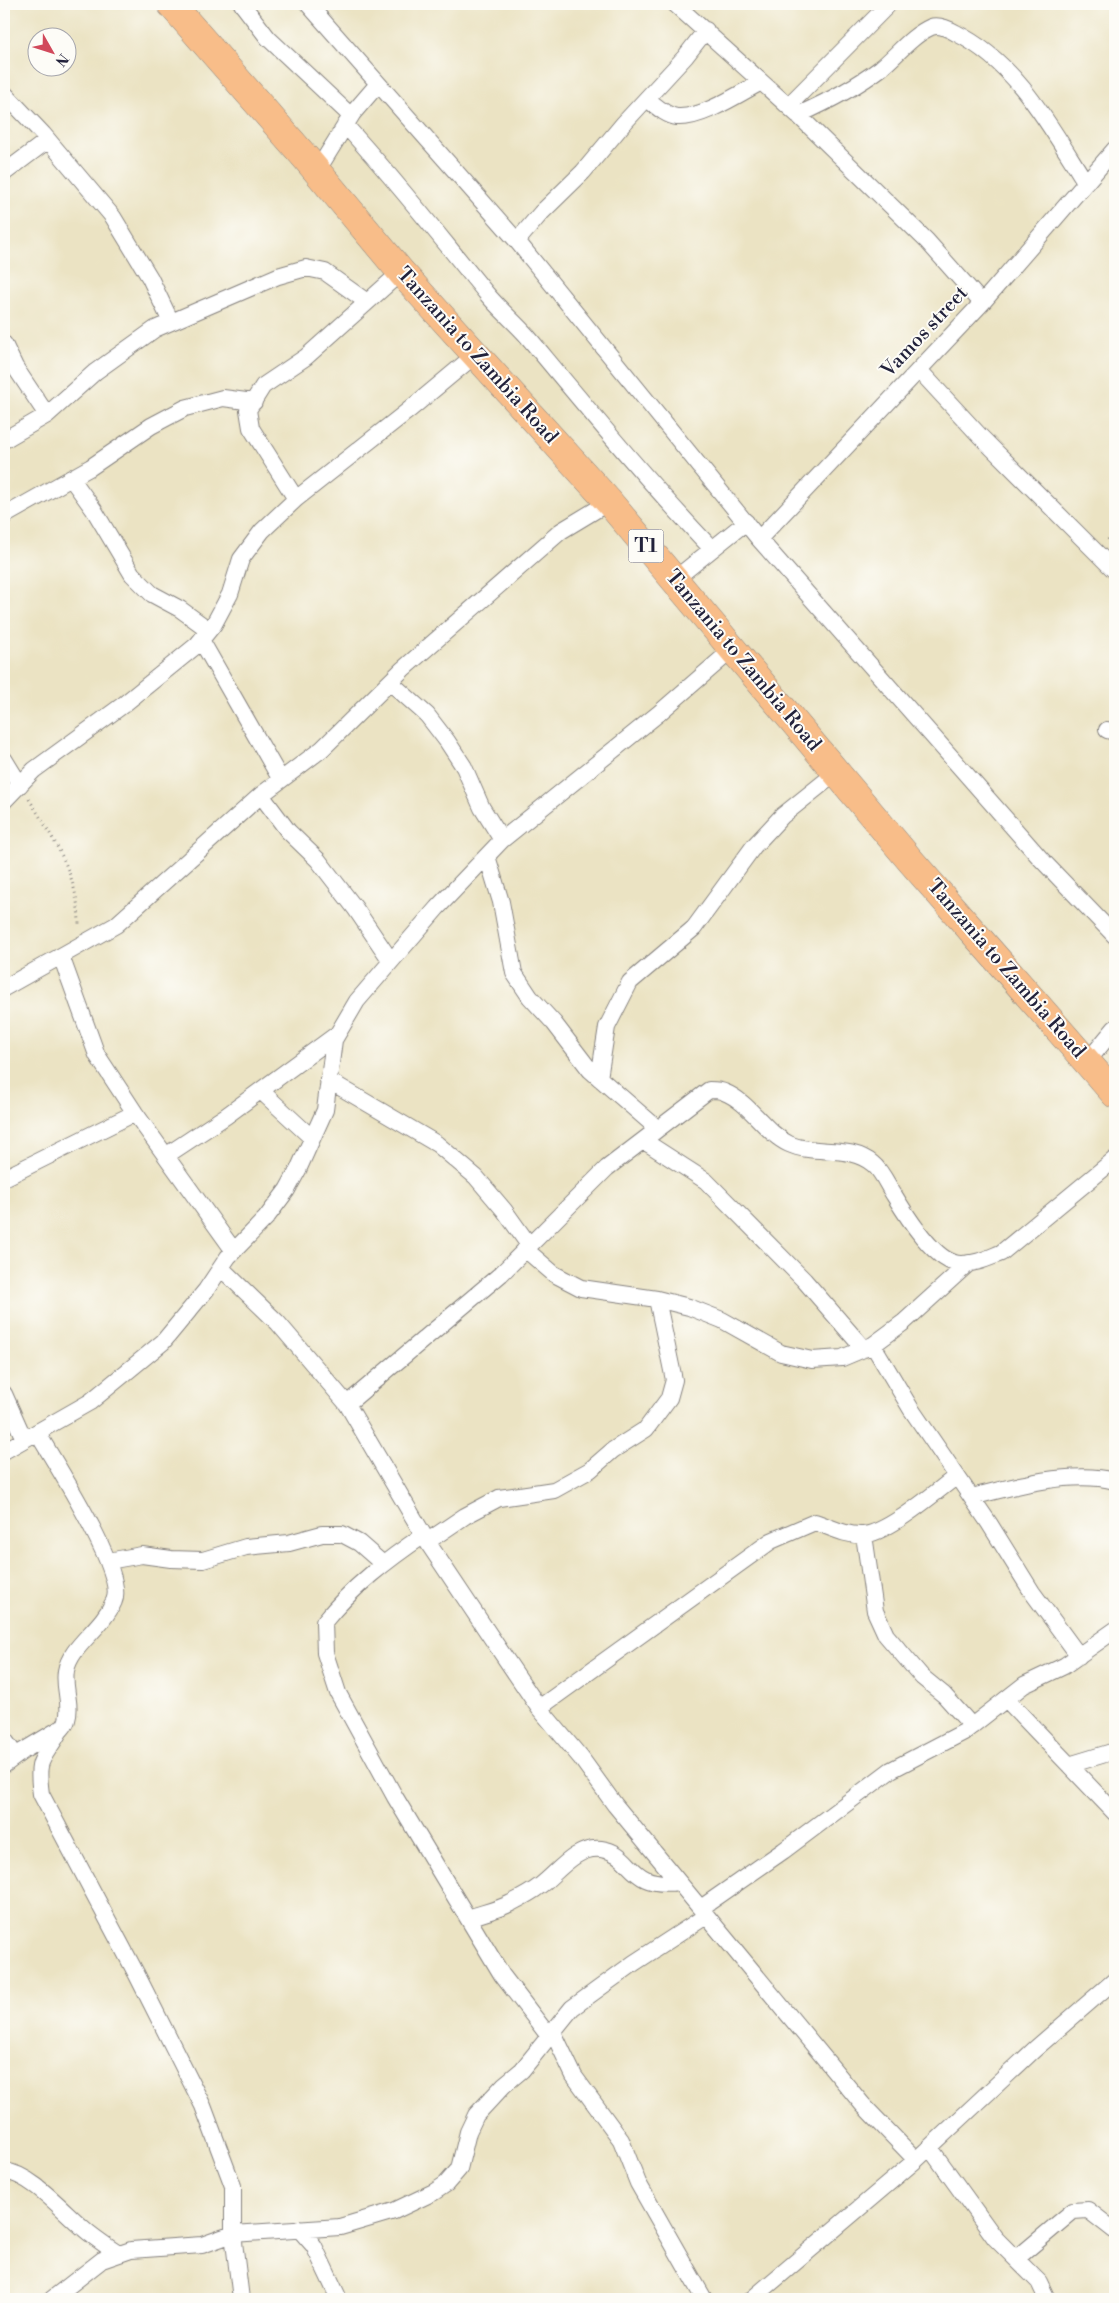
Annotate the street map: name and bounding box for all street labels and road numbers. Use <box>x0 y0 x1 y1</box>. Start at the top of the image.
street label: Tanzania to Zambia Road <box>391 263 563 450</box>
street label: Vamos street <box>876 281 974 384</box>
road number: T1 <box>628 530 664 562</box>
street label: Tanzania to Zambia Road <box>660 565 827 757</box>
street label: Tanzania to Zambia Road <box>921 874 1091 1064</box>

